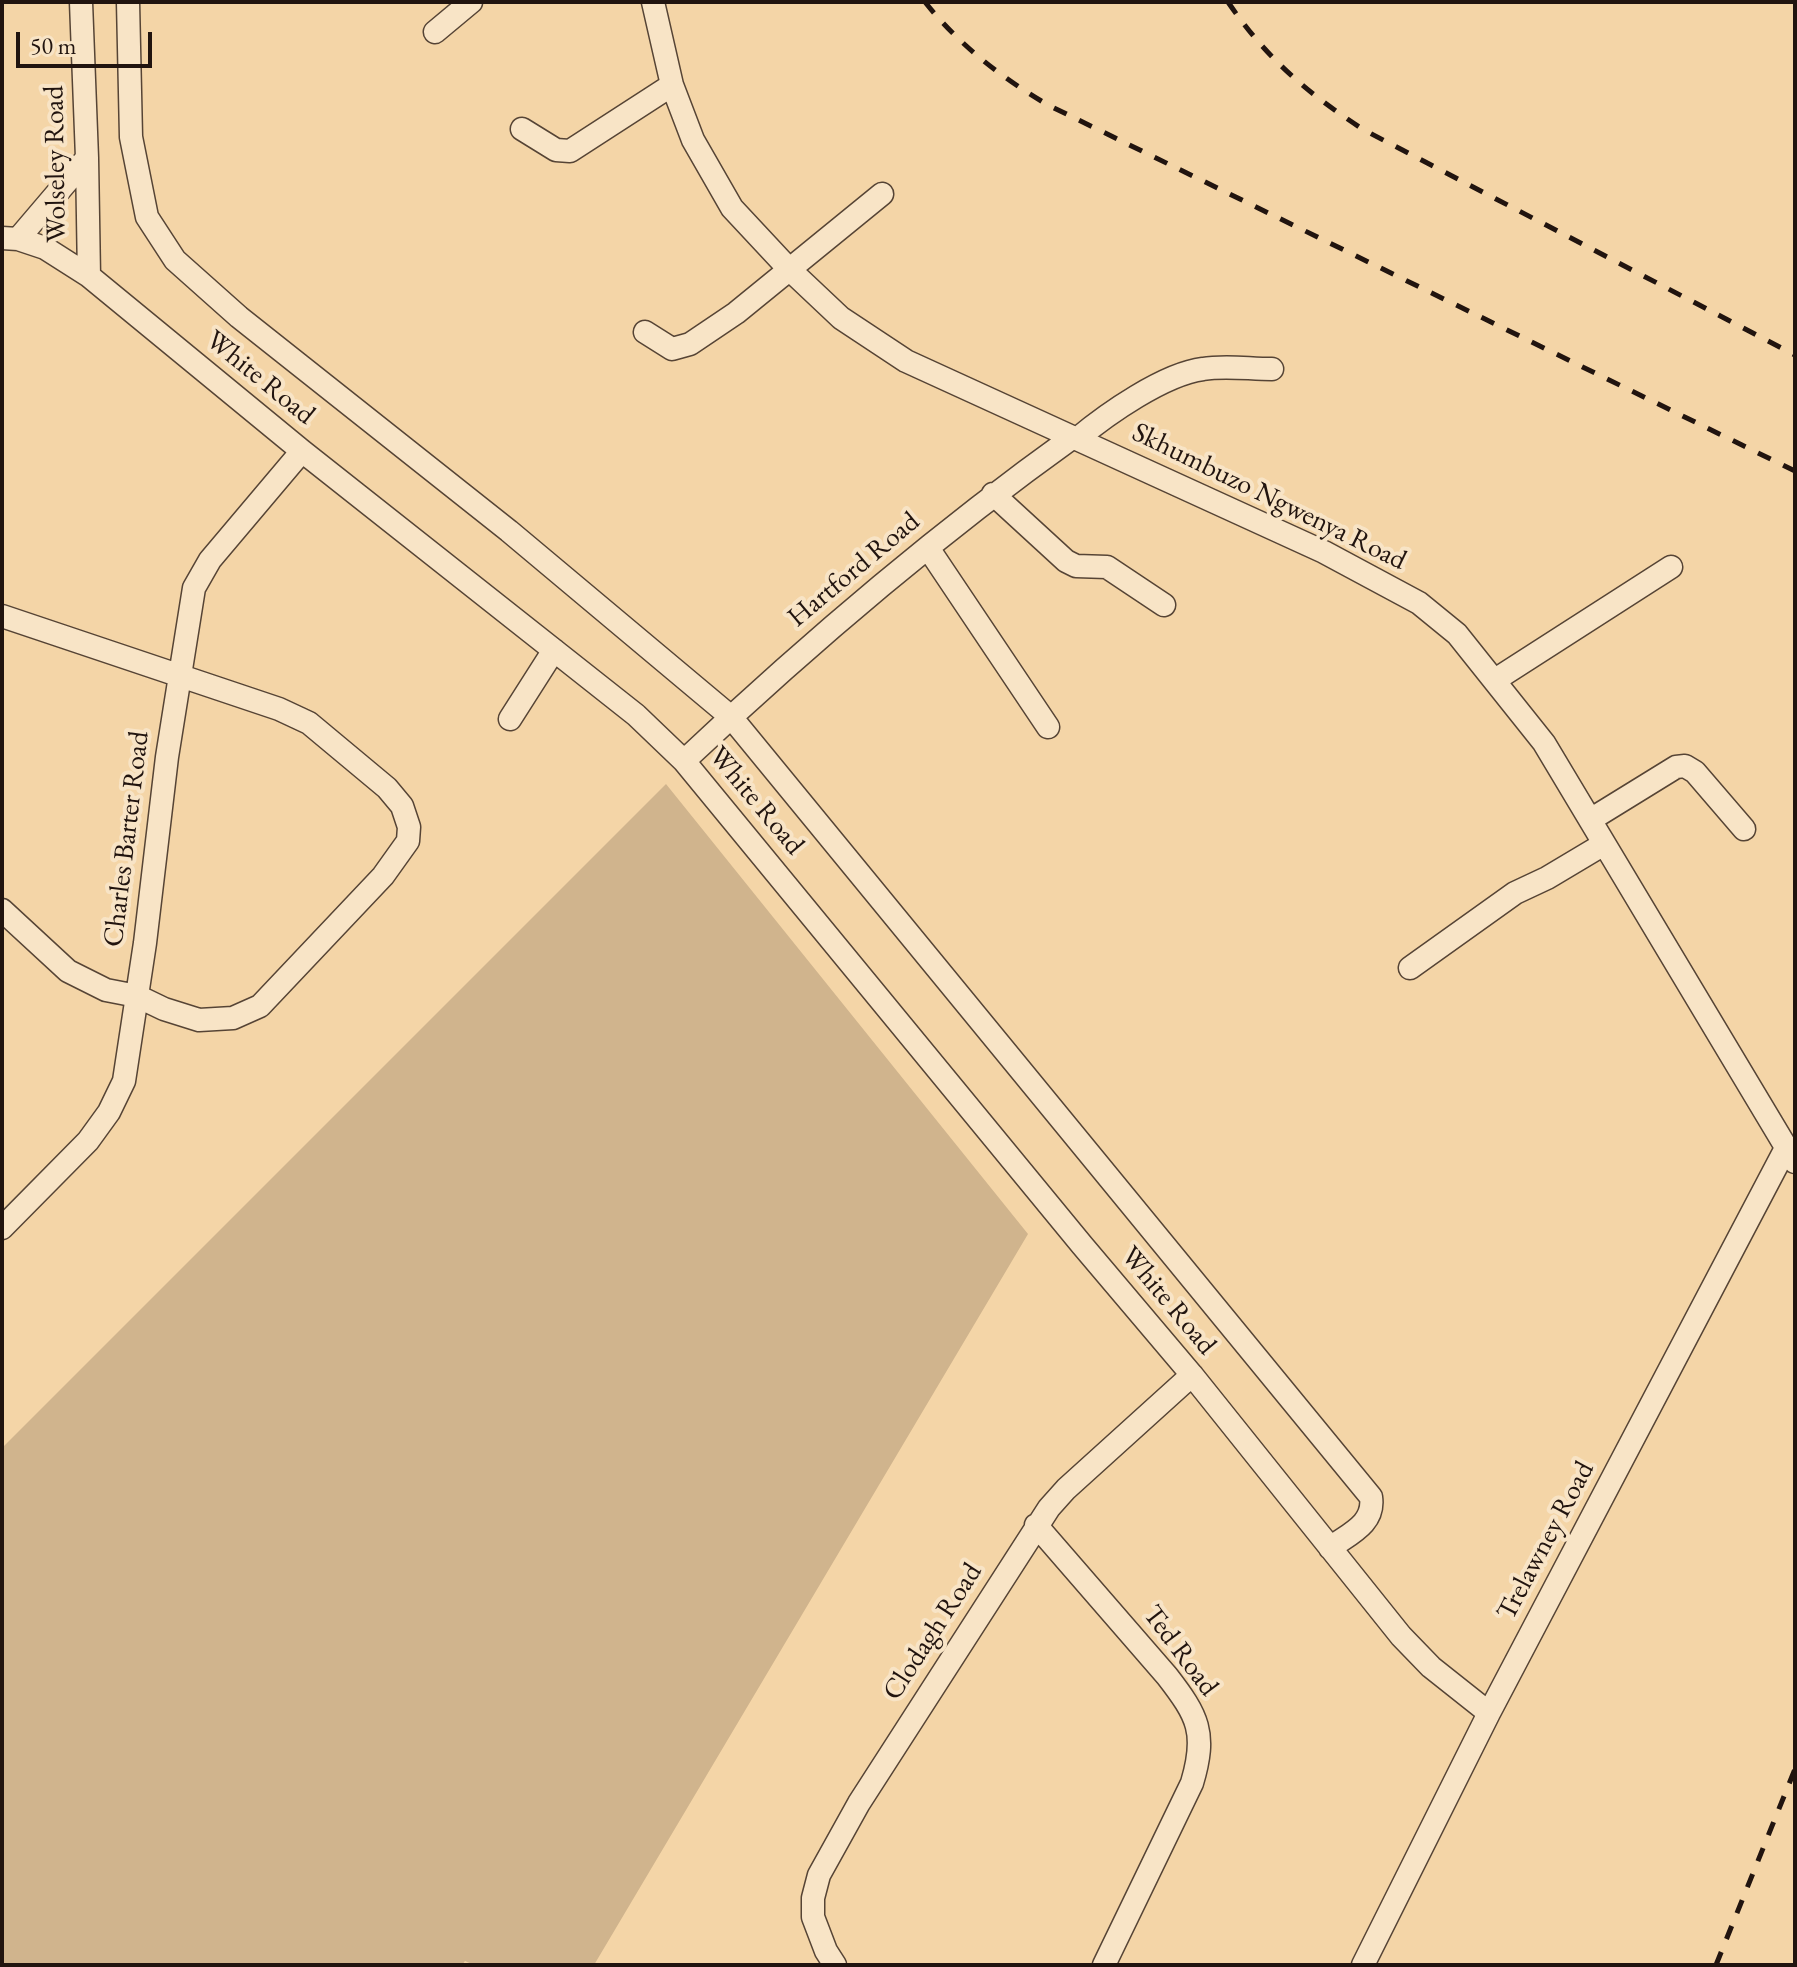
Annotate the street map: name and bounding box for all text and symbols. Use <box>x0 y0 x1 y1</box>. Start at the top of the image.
scale bar <box>20 16 156 66</box>
text: 50 m <box>30 30 77 61</box>
street label: Wolseley Road <box>38 85 74 243</box>
street label: White Road <box>199 324 321 432</box>
street label: Skhumbuzo Ngwenya Road <box>1126 416 1412 578</box>
street label: Hartford Road <box>781 505 927 635</box>
street label: Charles Barter Road <box>97 729 157 949</box>
street label: White Road <box>701 740 811 862</box>
street label: White Road <box>1113 1240 1223 1362</box>
street label: Trelawney Road <box>1490 1456 1602 1626</box>
street label: Clodagh Road <box>876 1557 990 1707</box>
street label: Ted Road <box>1135 1599 1225 1703</box>

